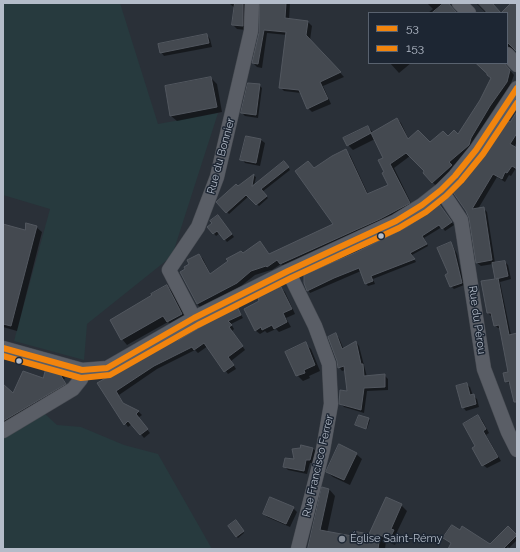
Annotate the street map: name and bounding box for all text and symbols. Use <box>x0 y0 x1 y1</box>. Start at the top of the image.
legend <box>368 12 508 64</box>
text: 53 <box>406 21 419 35</box>
text: 153 <box>406 41 424 55</box>
street label: Rue du Bonnier <box>204 116 238 196</box>
unlabelled marker <box>376 231 386 241</box>
street label: Rue du Pérou <box>466 285 488 355</box>
unlabelled marker <box>14 356 24 366</box>
street label: Rue Francisco Ferrer <box>300 413 336 519</box>
place label: Église Saint-Rémy <box>350 532 442 546</box>
marker: Église Saint-Rémy <box>337 534 347 544</box>

